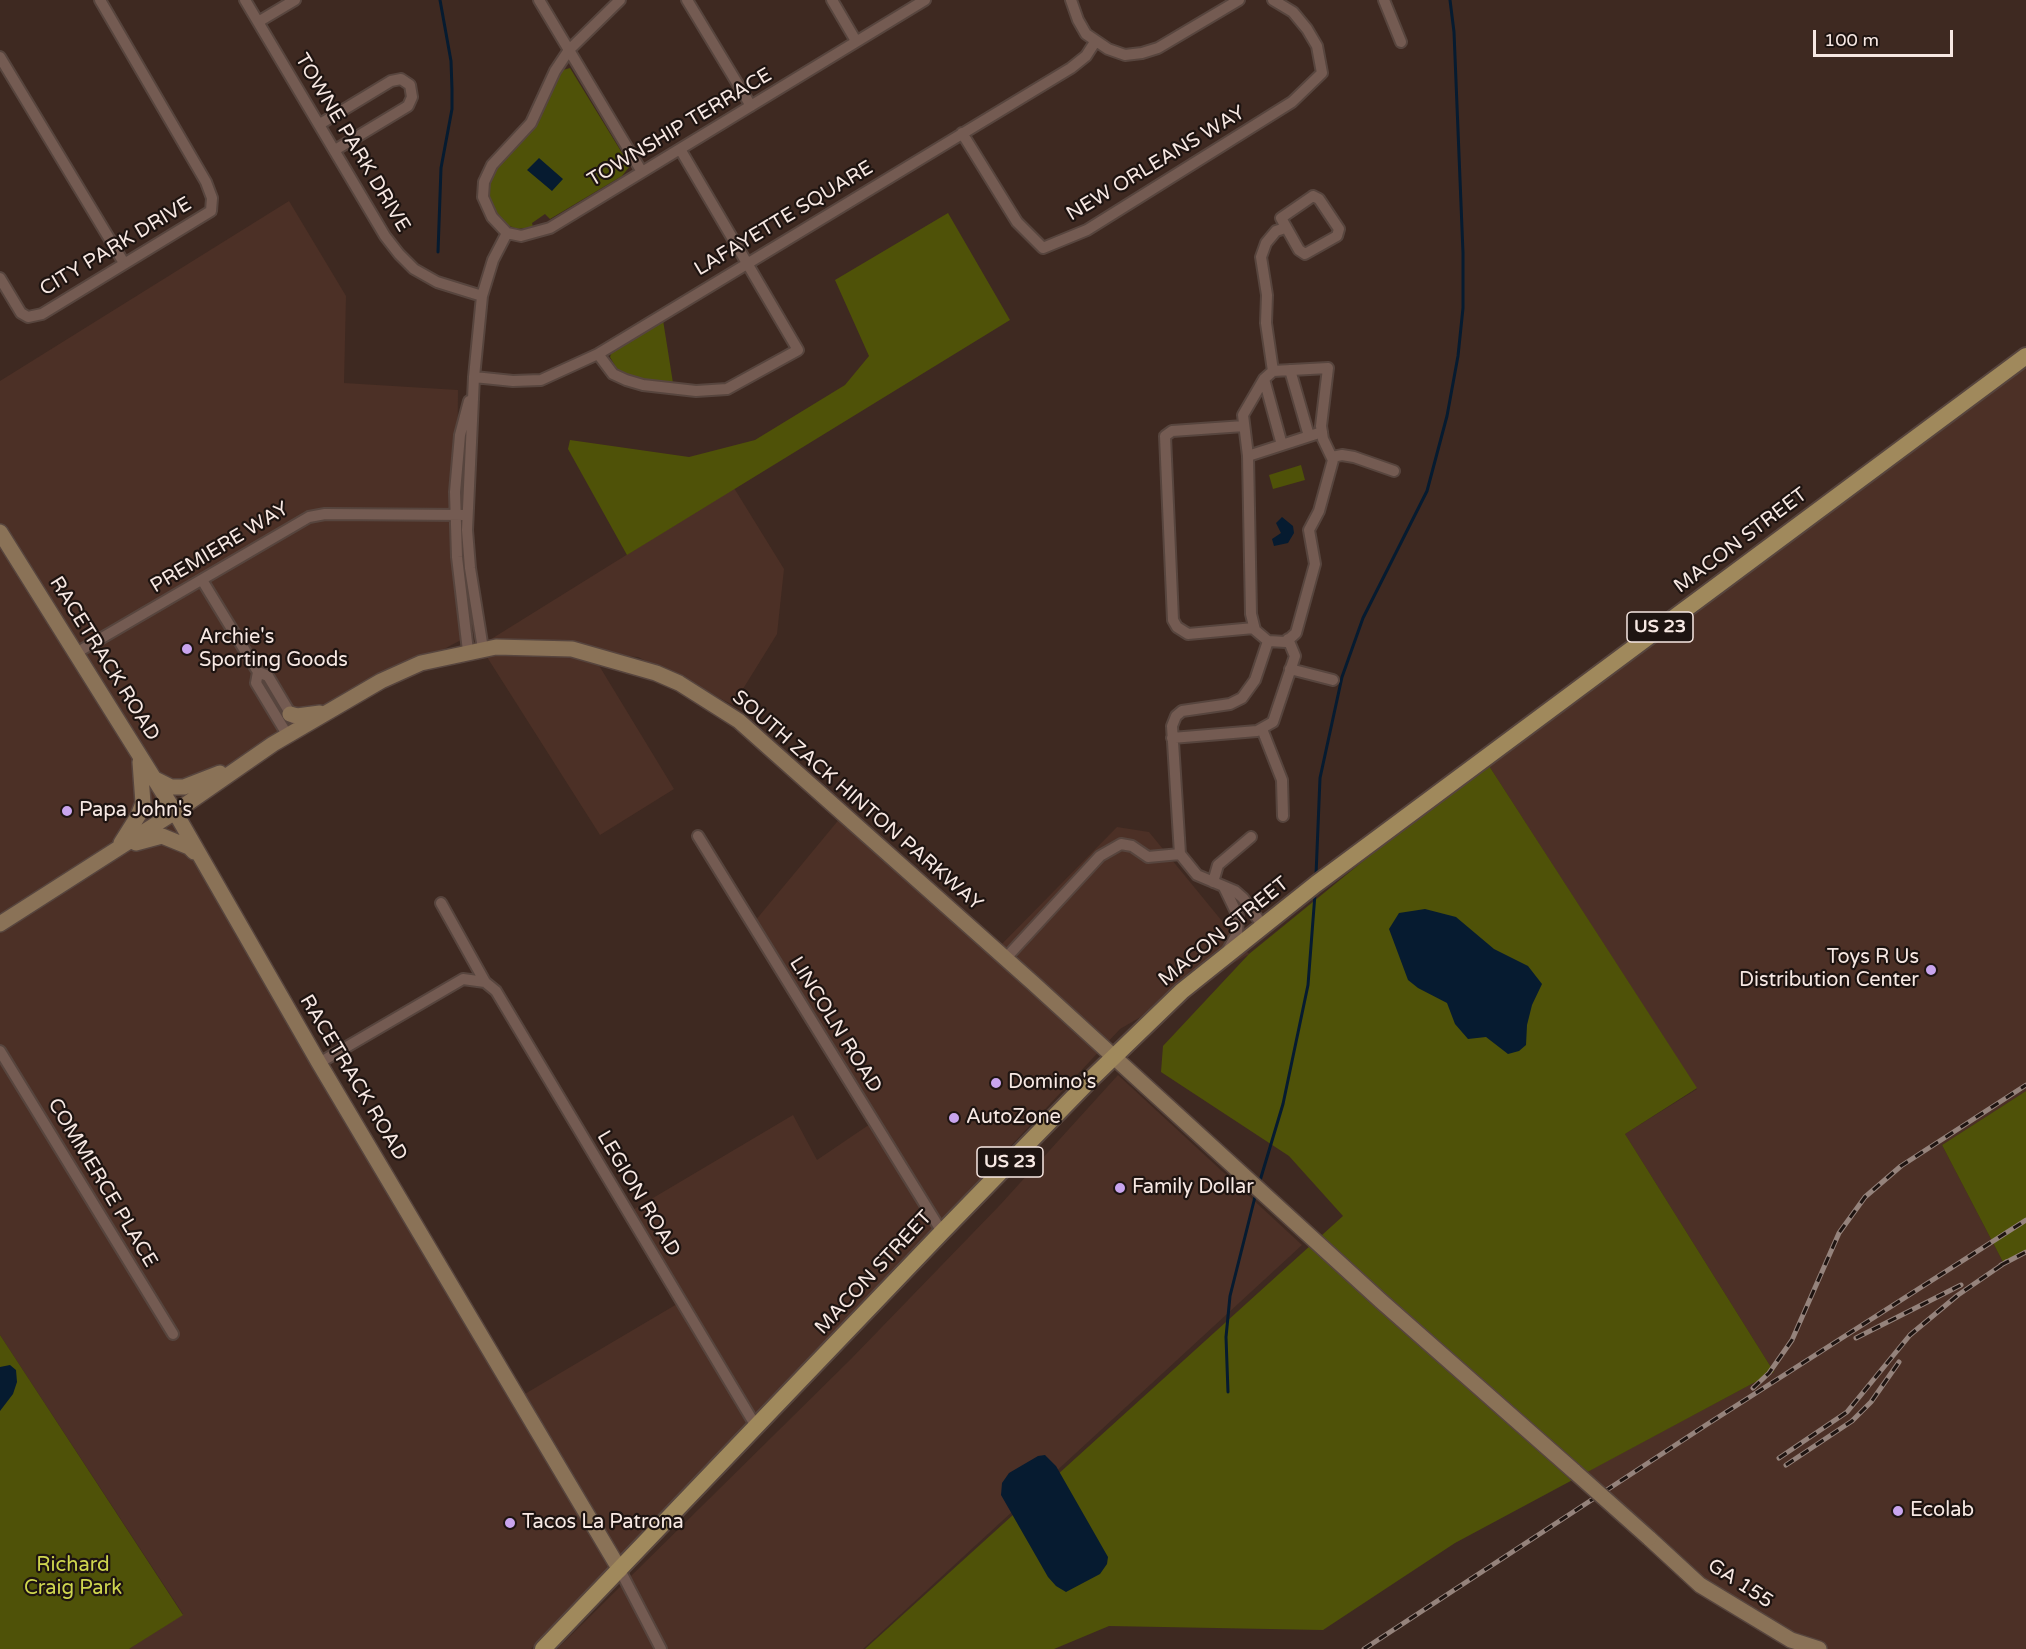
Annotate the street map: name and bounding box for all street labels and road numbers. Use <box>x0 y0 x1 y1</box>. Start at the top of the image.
street label: TOWNE PARK DRIVE <box>289 49 415 237</box>
street label: TOWNSHIP TERRACE <box>584 63 776 193</box>
street label: NEW ORLEANS WAY <box>1062 101 1250 227</box>
street label: LAFAYETTE SQUARE <box>690 156 878 282</box>
street label: CITY PARK DRIVE <box>36 192 196 302</box>
street label: MACON STREET <box>1670 483 1812 599</box>
street label: PREMIERE WAY <box>146 497 294 599</box>
street label: RACETRACK ROAD <box>44 572 164 746</box>
road number: US 23 <box>1627 612 1693 642</box>
street label: SOUTH ZACK HINTON PARKWAY <box>727 686 987 916</box>
street label: MACON STREET <box>1154 872 1294 992</box>
street label: LINCOLN ROAD <box>784 953 886 1097</box>
street label: RACETRACK ROAD <box>294 991 412 1165</box>
street label: COMMERCE PLACE <box>42 1094 162 1272</box>
street label: LEGION ROAD <box>591 1127 685 1261</box>
road number: US 23 <box>977 1147 1043 1177</box>
street label: MACON STREET <box>810 1206 938 1340</box>
street label: GA 155 <box>1703 1554 1777 1614</box>

